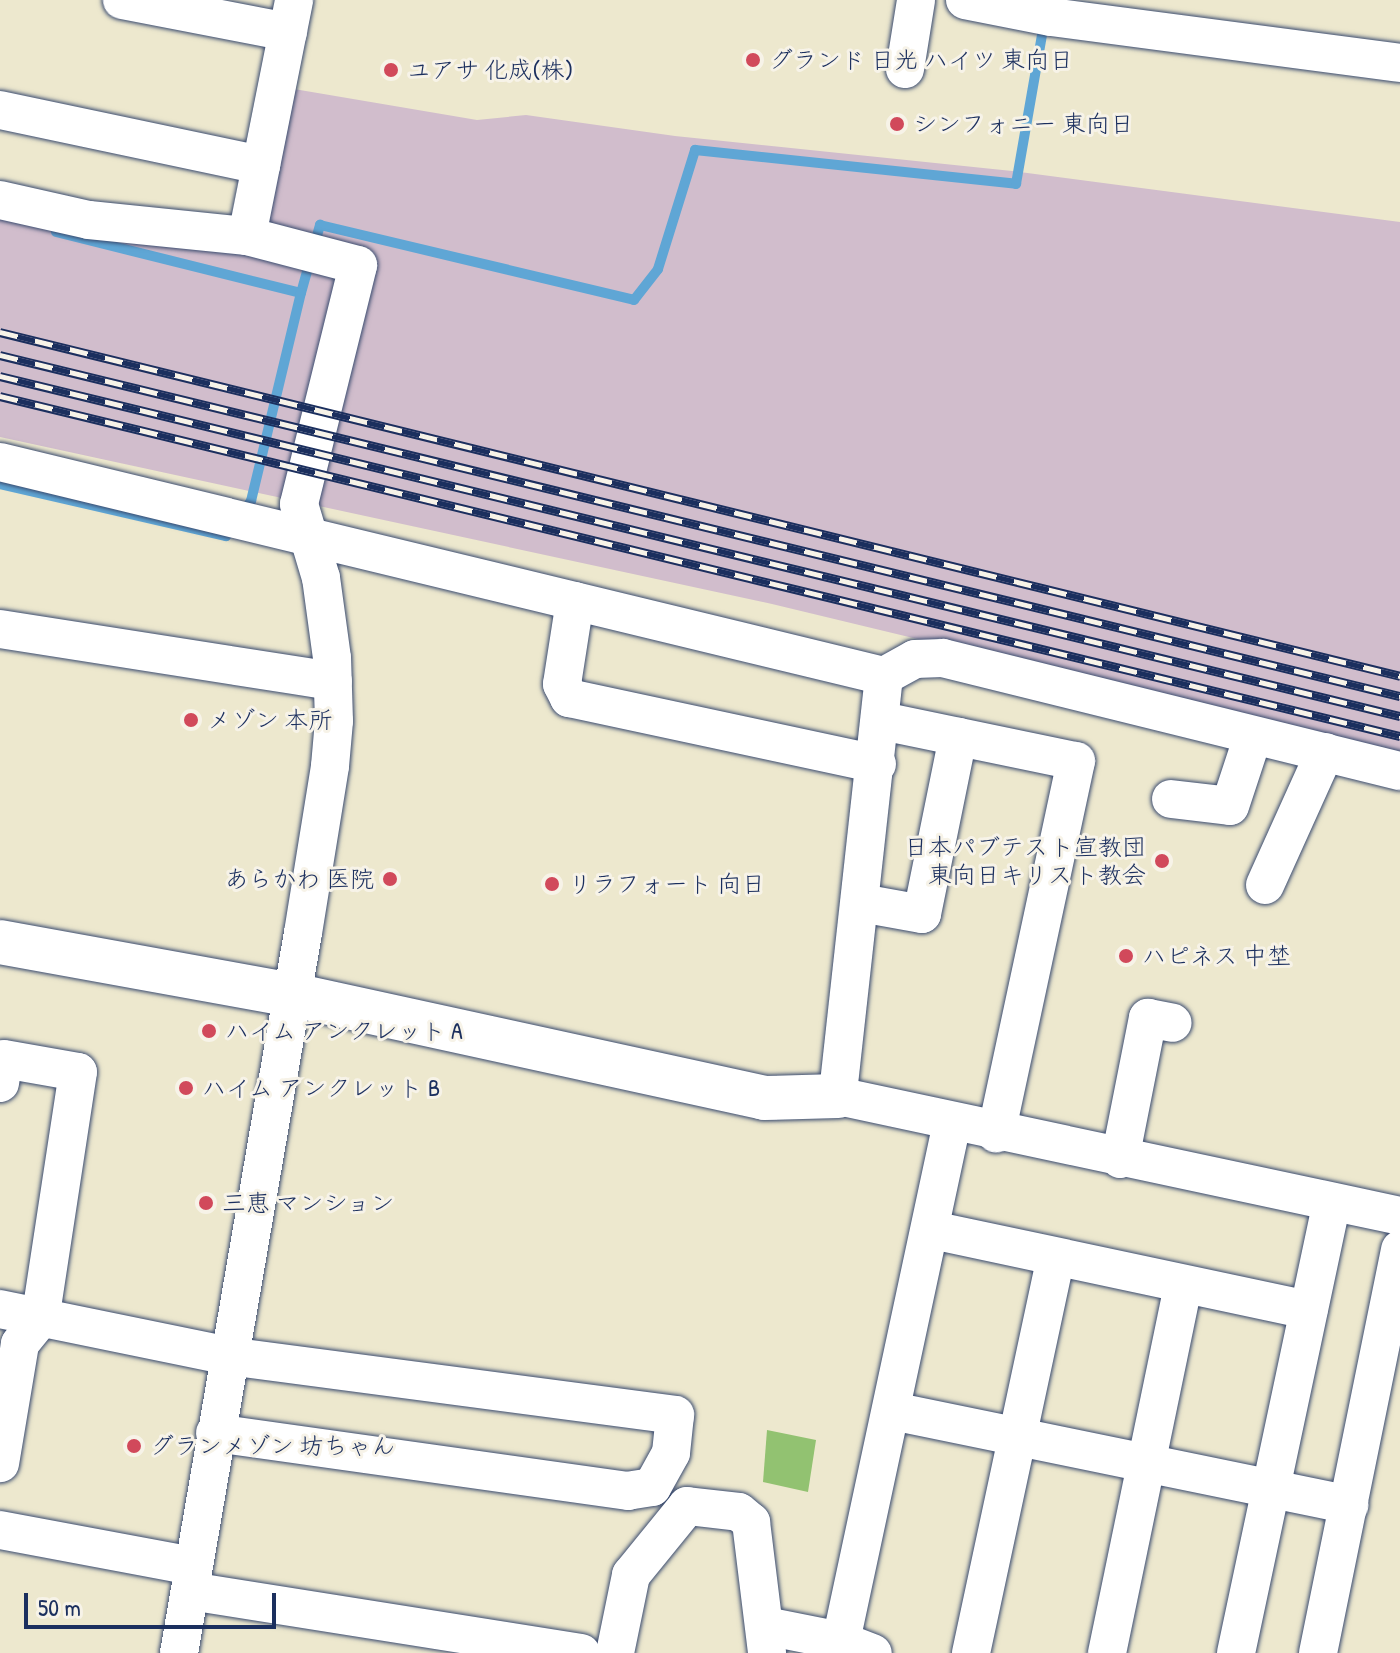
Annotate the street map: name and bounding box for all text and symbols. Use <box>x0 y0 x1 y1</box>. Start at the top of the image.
place label: グランド 日光 ハイツ 東向日 <box>769 46 1074 74</box>
marker: グランド 日光 ハイツ 東向日 <box>744 51 762 69</box>
place label: ユアサ 化成(株) <box>407 56 573 84</box>
marker: ユアサ 化成(株) <box>382 61 400 79</box>
place label: シンフォニー 東向日 <box>913 110 1134 138</box>
marker: シンフォニー 東向日 <box>888 115 906 133</box>
place label: メゾン 本所 <box>207 706 333 734</box>
marker: メゾン 本所 <box>182 711 200 729</box>
place label: 日本パブテスト宣教団 東向日キリスト教会 <box>906 833 1146 889</box>
marker: 日本パブテスト宣教団 東向日キリスト教会 <box>1153 852 1171 870</box>
place label: あらかわ 医院 <box>224 865 374 893</box>
marker: あらかわ 医院 <box>381 870 399 888</box>
place label: リラフォート 向日 <box>568 870 766 898</box>
marker: リラフォート 向日 <box>543 875 561 893</box>
place label: ハピネス 中埜 <box>1142 942 1292 970</box>
marker: ハピネス 中埜 <box>1117 947 1135 965</box>
place label: ハイム アンクレット A <box>225 1017 464 1045</box>
marker: ハイム アンクレット A <box>200 1022 218 1040</box>
place label: ハイム アンクレット B <box>202 1074 441 1102</box>
marker: ハイム アンクレット B <box>177 1079 195 1097</box>
place label: 三恵 マンション <box>222 1189 396 1217</box>
marker: 三恵 マンション <box>197 1194 215 1212</box>
place label: グランメゾン 坊ちゃん <box>150 1432 396 1460</box>
marker: グランメゾン 坊ちゃん <box>125 1437 143 1455</box>
scale bar <box>28 1577 280 1627</box>
text: 50 m <box>38 1591 81 1623</box>

